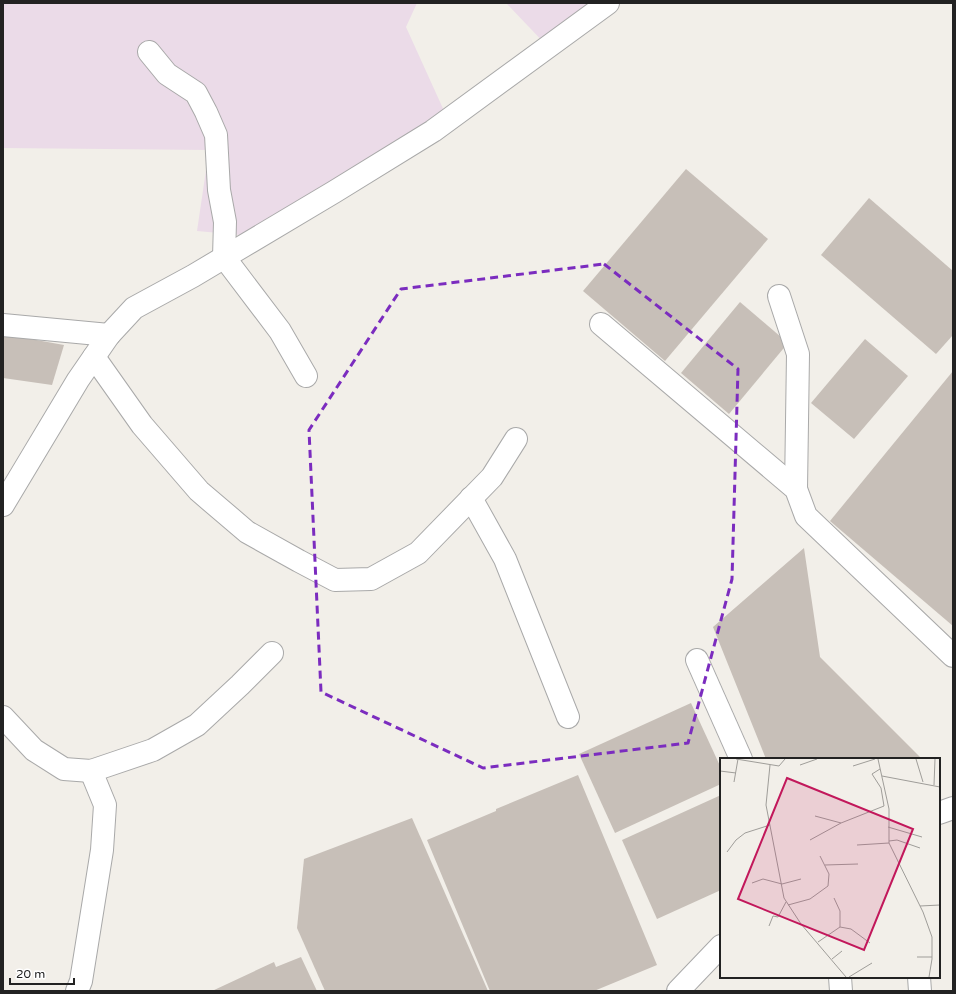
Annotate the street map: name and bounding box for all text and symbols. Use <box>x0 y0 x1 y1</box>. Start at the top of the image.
inset map <box>720 758 940 978</box>
scale bar <box>10 960 74 986</box>
text: 20 m <box>16 967 45 981</box>

